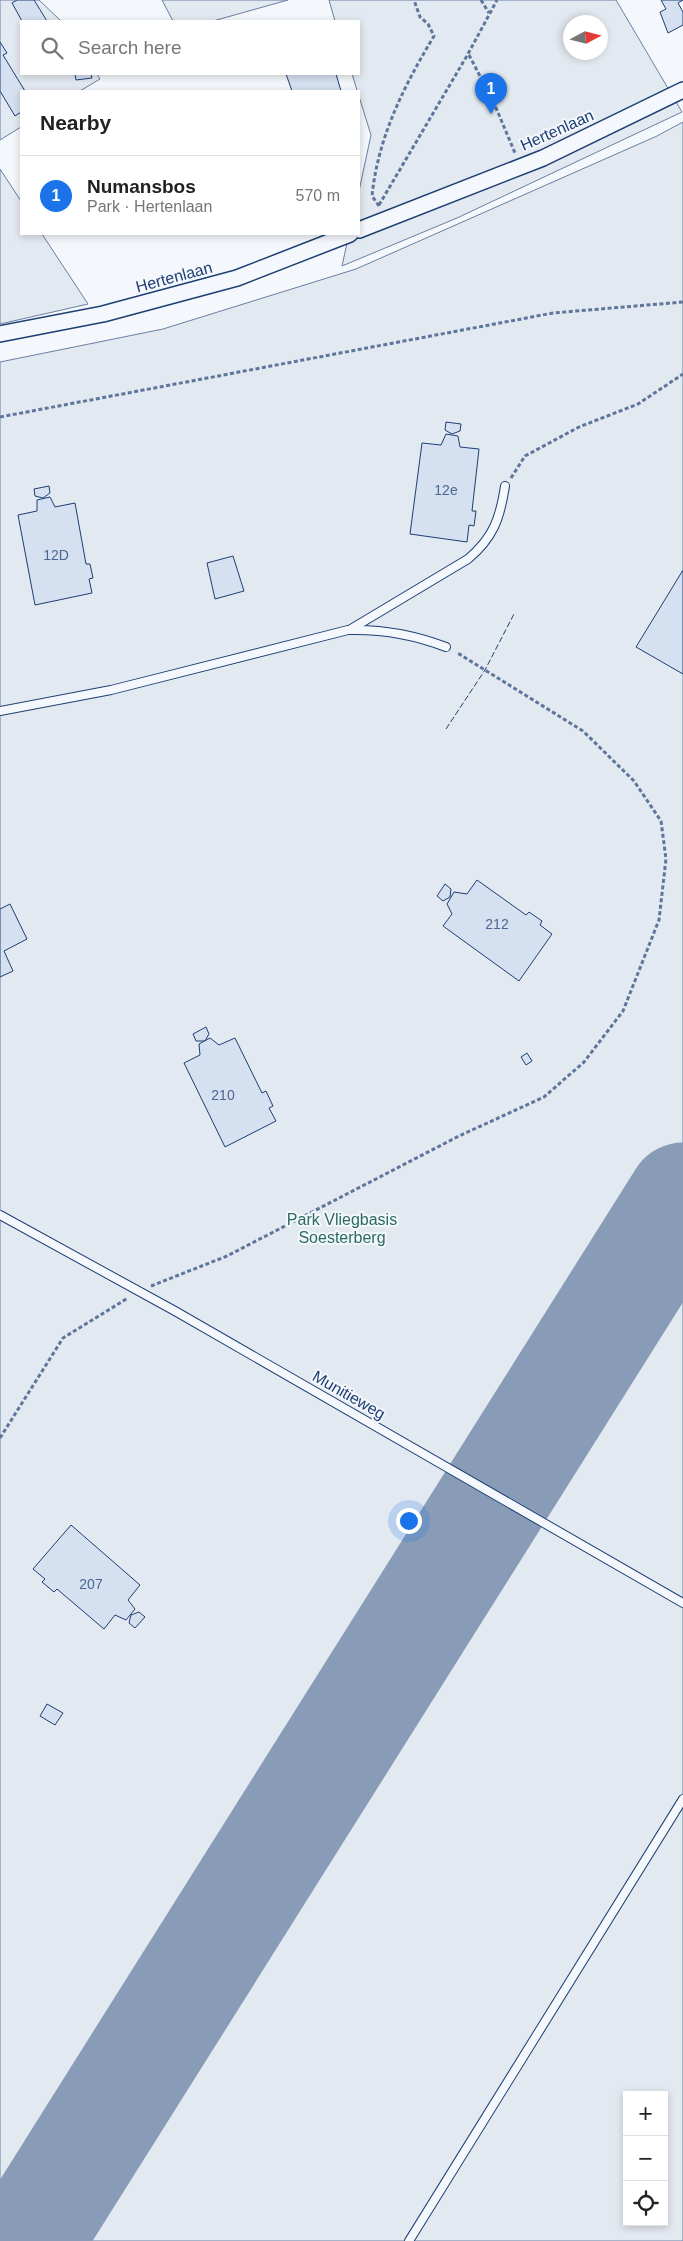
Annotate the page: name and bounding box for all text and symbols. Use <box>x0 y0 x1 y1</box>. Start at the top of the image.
north arrow <box>563 15 608 60</box>
search box <box>20 20 360 75</box>
icon: search <box>38 34 66 62</box>
text: Search here <box>78 37 182 58</box>
pin: 1 <box>475 73 507 114</box>
street label: Hertenlaan <box>518 106 596 154</box>
text: Nearby <box>40 111 111 134</box>
text: Numansbos <box>87 176 196 197</box>
text: 1 <box>52 187 60 204</box>
text: 570 m <box>296 187 340 204</box>
text: Park · Hertenlaan <box>87 198 212 215</box>
street label: Hertenlaan <box>134 259 214 295</box>
house number: 12e <box>434 482 458 498</box>
house number: 12D <box>43 547 69 563</box>
house number: 212 <box>485 916 509 932</box>
house number: 210 <box>211 1087 235 1103</box>
park label: Park Vliegbasis Soesterberg <box>287 1211 397 1246</box>
street label: Munitieweg <box>310 1367 388 1423</box>
your location <box>396 1508 422 1534</box>
house number: 207 <box>79 1576 103 1592</box>
map controls <box>623 2091 668 2226</box>
button: + <box>623 2091 668 2136</box>
button: − <box>623 2136 668 2181</box>
button: locate <box>623 2181 668 2226</box>

